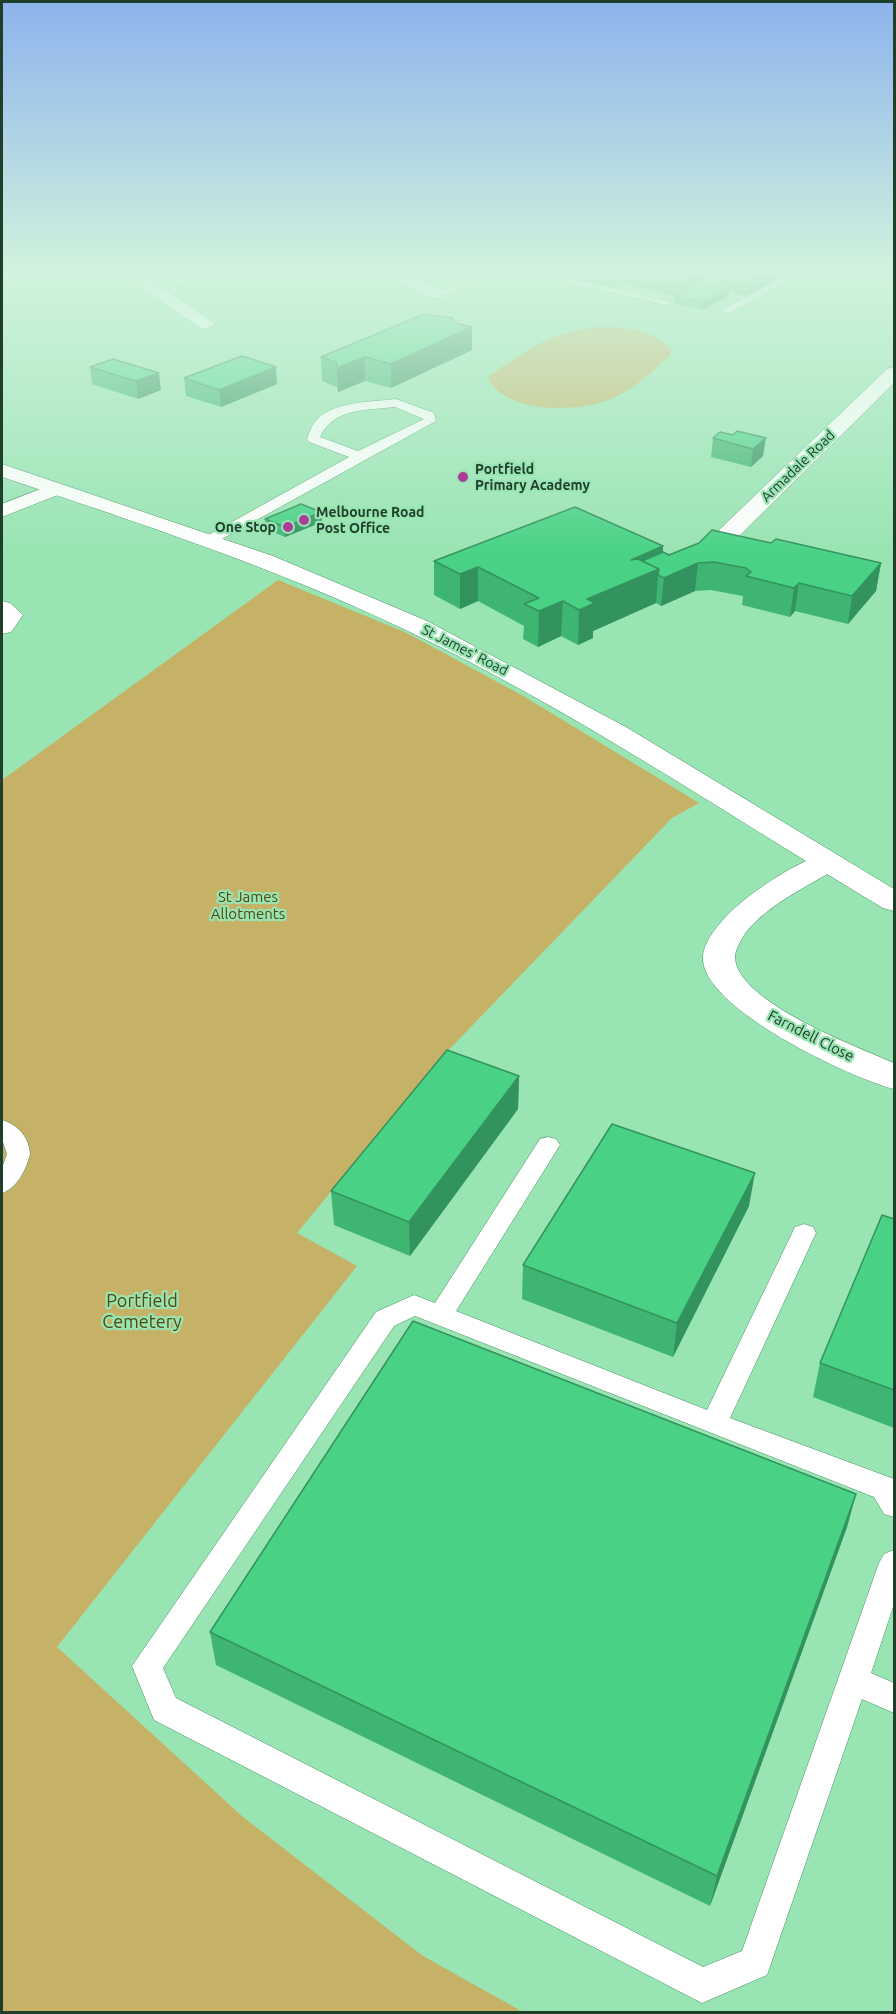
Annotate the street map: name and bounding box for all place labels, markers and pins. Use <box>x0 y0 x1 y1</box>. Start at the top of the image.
place label: Portfield Primary Academy <box>475 461 590 494</box>
marker: Portfield Primary Academy <box>456 470 470 484</box>
place label: Melbourne Road Post Office <box>316 504 424 536</box>
marker: Melbourne Road Post Office <box>297 513 311 527</box>
place label: One Stop <box>215 519 276 535</box>
marker: One Stop <box>281 520 295 534</box>

